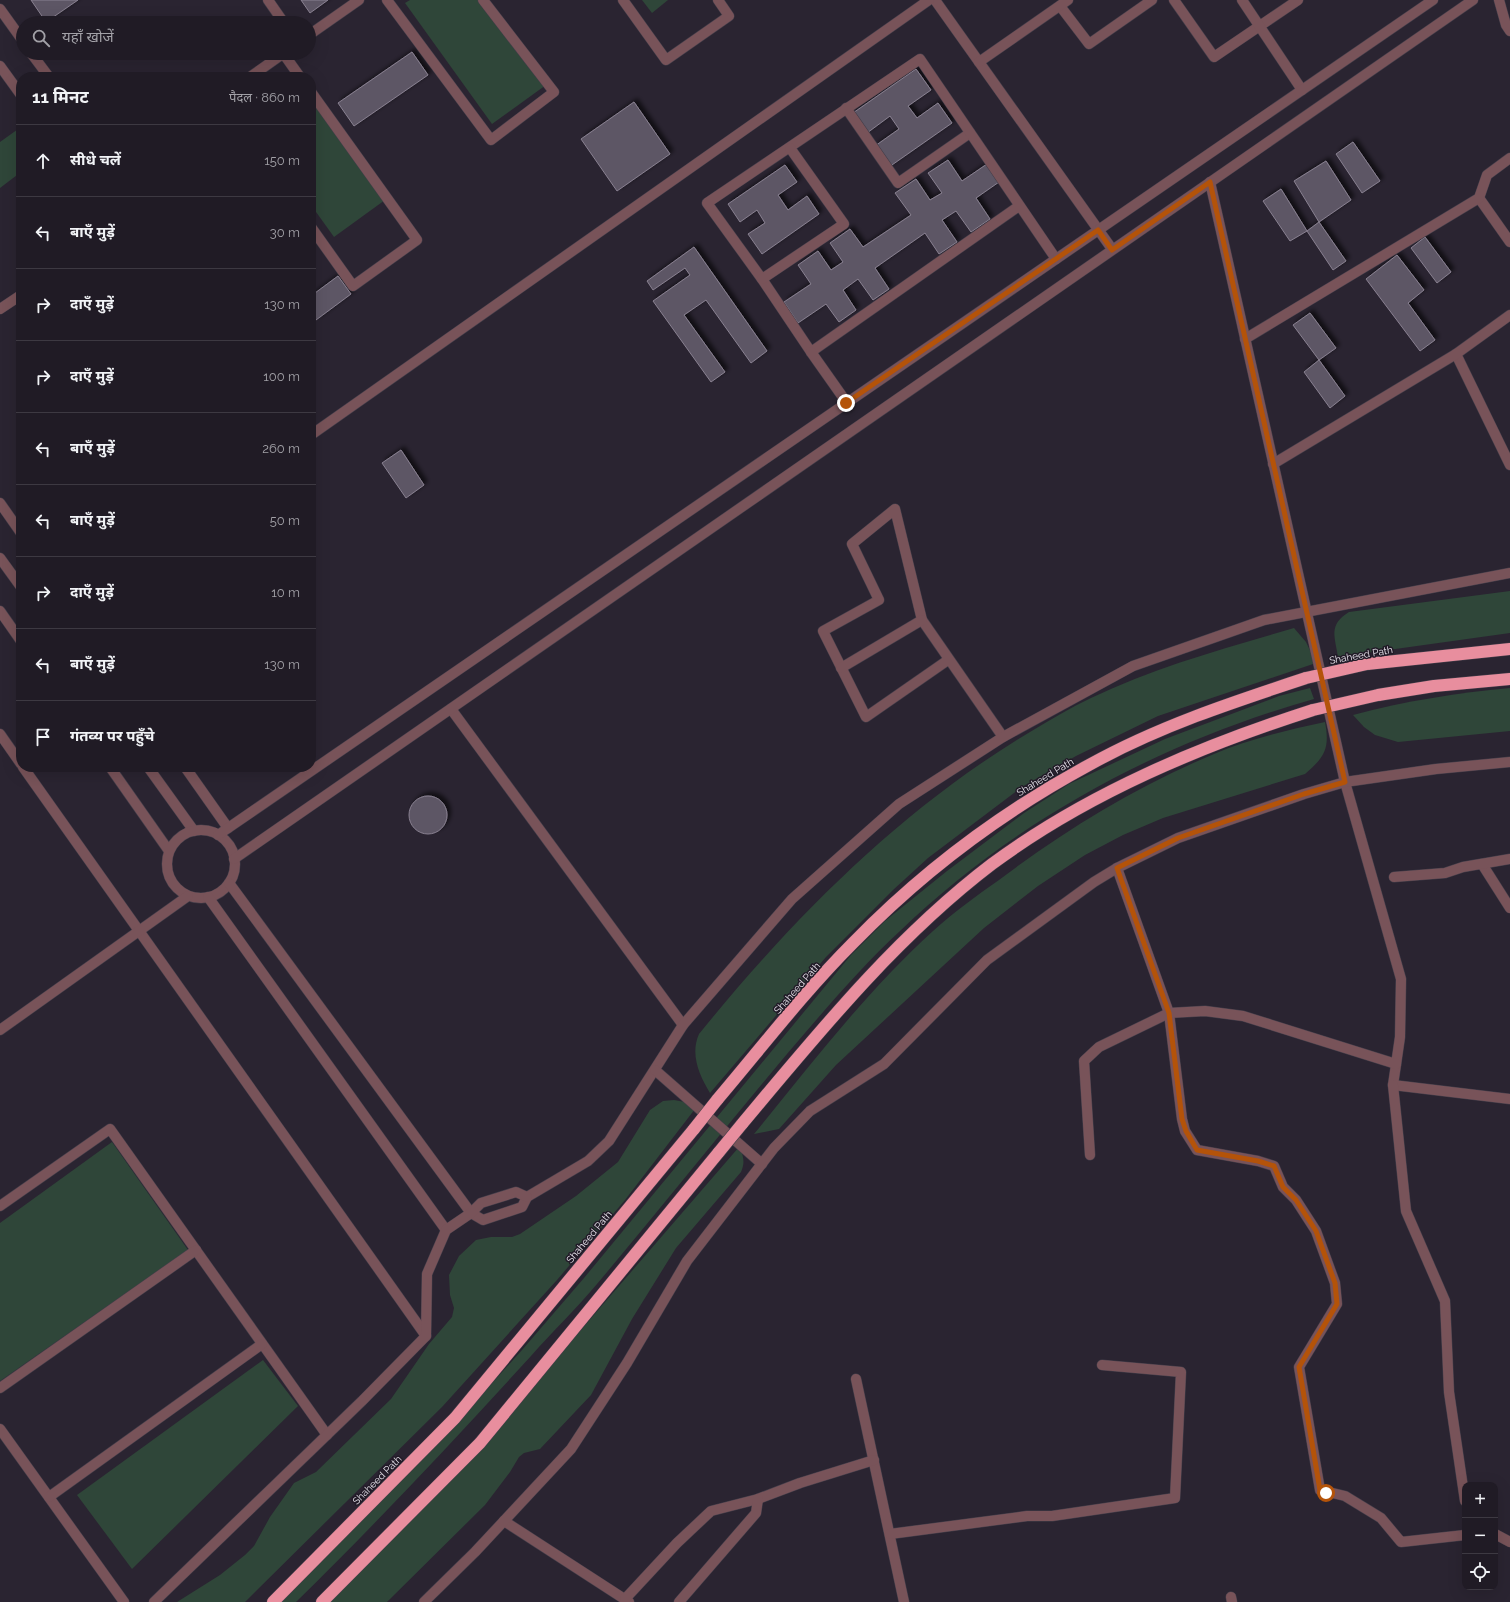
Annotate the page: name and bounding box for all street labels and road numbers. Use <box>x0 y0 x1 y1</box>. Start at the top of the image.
street label: Shaheed Path <box>1328 644 1394 666</box>
street label: Shaheed Path <box>1015 756 1076 798</box>
street label: Shaheed Path <box>772 960 822 1016</box>
street label: Shaheed Path <box>564 1209 614 1265</box>
street label: Shaheed Path <box>350 1453 404 1507</box>

